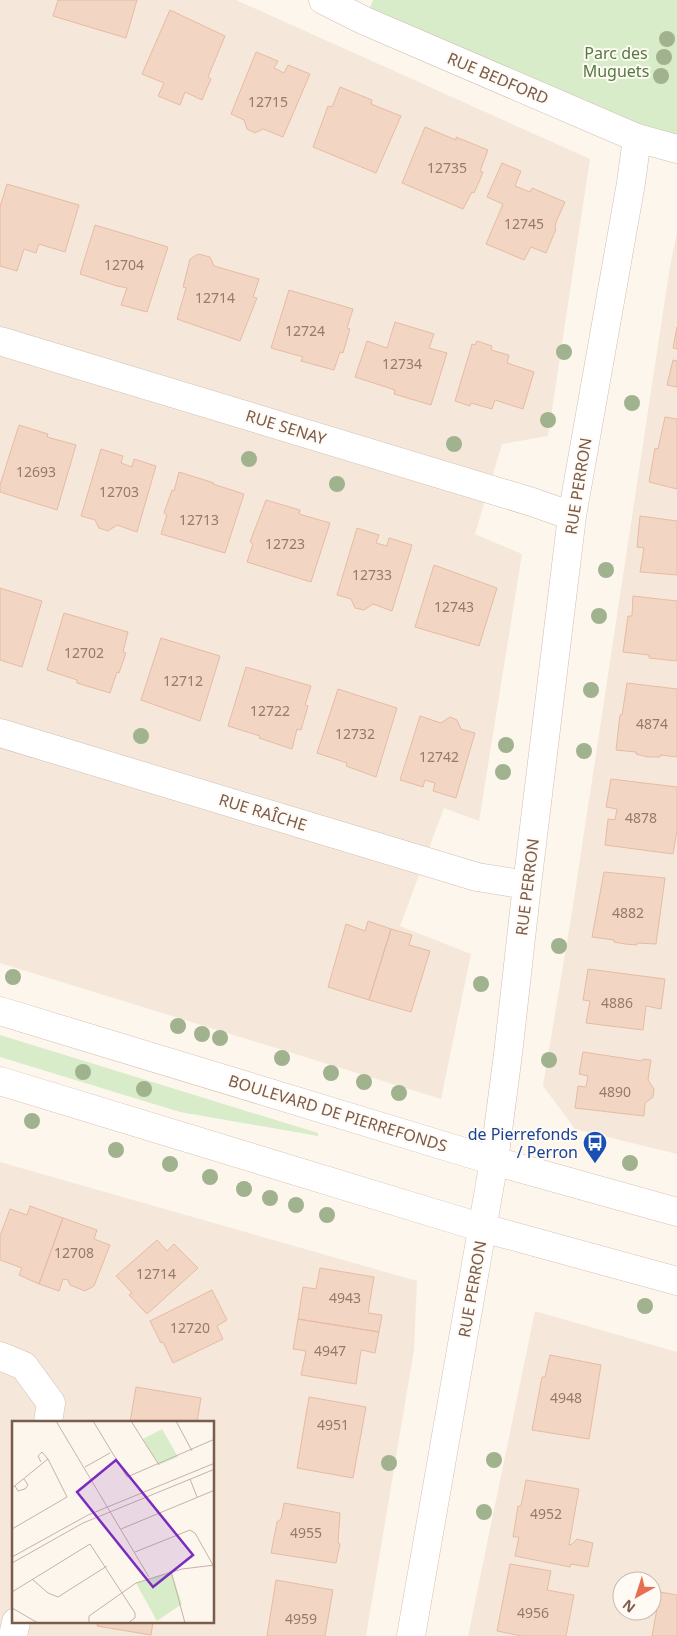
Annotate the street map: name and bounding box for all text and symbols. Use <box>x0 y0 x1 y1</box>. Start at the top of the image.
park label: Parc des Muguets <box>583 42 649 82</box>
street label: RUE BEDFORD <box>444 47 552 109</box>
house number: 12715 <box>248 92 288 111</box>
house number: 12735 <box>427 158 467 177</box>
house number: 12745 <box>504 214 544 233</box>
house number: 12704 <box>104 255 144 274</box>
house number: 12714 <box>195 288 235 307</box>
house number: 12724 <box>285 321 325 340</box>
house number: 12734 <box>382 354 422 373</box>
street label: RUE SENAY <box>243 404 330 450</box>
street label: RUE PERRON <box>559 436 597 536</box>
house number: 12693 <box>16 462 56 481</box>
house number: 12703 <box>99 482 139 501</box>
house number: 12713 <box>179 510 219 529</box>
house number: 12723 <box>265 534 305 553</box>
house number: 12733 <box>352 565 392 584</box>
house number: 12743 <box>434 597 474 616</box>
house number: 12702 <box>64 643 104 662</box>
house number: 12712 <box>163 671 203 690</box>
house number: 12722 <box>250 701 290 720</box>
house number: 4874 <box>636 714 668 733</box>
house number: 12732 <box>335 724 375 743</box>
house number: 12742 <box>419 747 459 766</box>
street label: RUE RAÎCHE <box>216 788 310 836</box>
house number: 4878 <box>625 808 657 827</box>
street label: RUE PERRON <box>510 837 544 937</box>
house number: 4882 <box>612 903 644 922</box>
house number: 4886 <box>601 993 633 1012</box>
street label: BOULEVARD DE PIERREFONDS <box>226 1069 450 1157</box>
house number: 4890 <box>599 1082 631 1101</box>
place label: de Pierrefonds / Perron <box>468 1123 578 1163</box>
bus stop icon: de Pierrefonds / Perron <box>582 1130 608 1164</box>
street label: RUE PERRON <box>453 1239 491 1339</box>
house number: 12708 <box>54 1243 94 1262</box>
house number: 12714 <box>136 1264 176 1283</box>
house number: 4943 <box>329 1288 361 1307</box>
house number: 12720 <box>170 1318 210 1337</box>
house number: 4947 <box>314 1341 346 1360</box>
house number: 4948 <box>550 1388 582 1407</box>
house number: 4951 <box>317 1415 349 1434</box>
inset map <box>12 1421 215 1624</box>
house number: 4952 <box>530 1504 562 1523</box>
house number: 4955 <box>290 1523 322 1542</box>
north arrow <box>612 1571 662 1621</box>
text: N <box>618 1596 639 1617</box>
house number: 4956 <box>517 1603 549 1622</box>
house number: 4959 <box>285 1609 317 1628</box>

